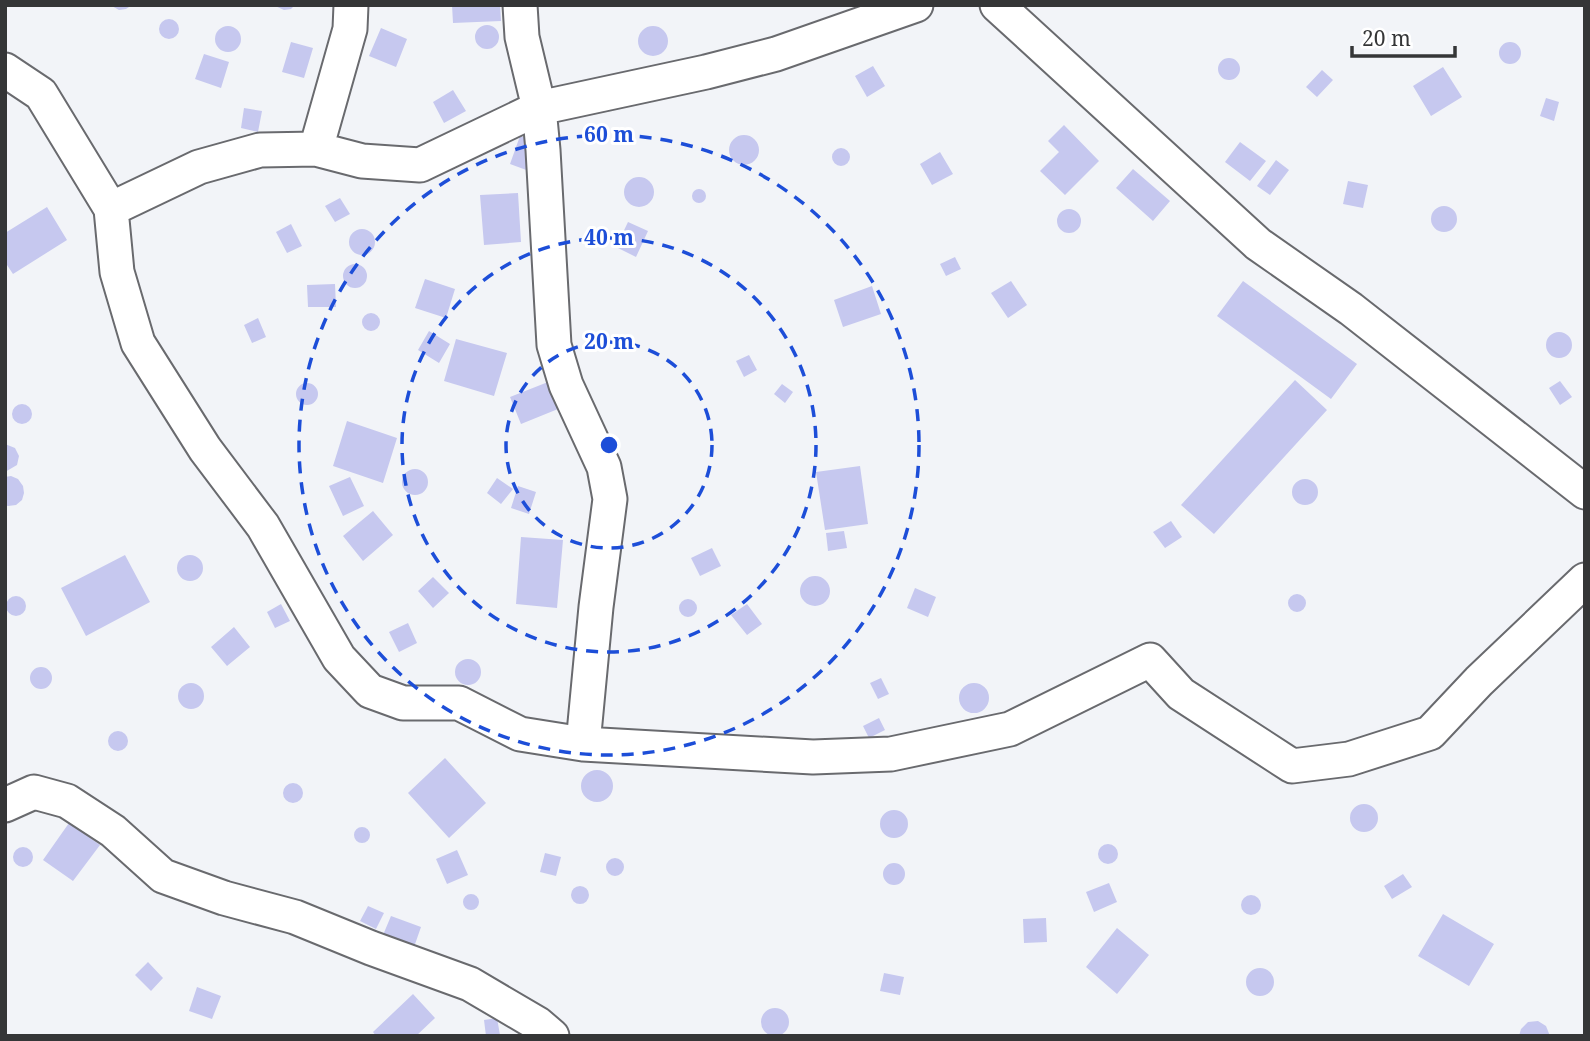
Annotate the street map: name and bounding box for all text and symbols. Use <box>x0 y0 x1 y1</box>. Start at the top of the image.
scale bar <box>1352 14 1455 58</box>
text: 20 m <box>1362 24 1411 52</box>
text: 60 m <box>584 120 634 148</box>
text: 40 m <box>584 223 634 251</box>
text: 20 m <box>584 327 634 355</box>
centre of rings <box>597 433 621 457</box>

